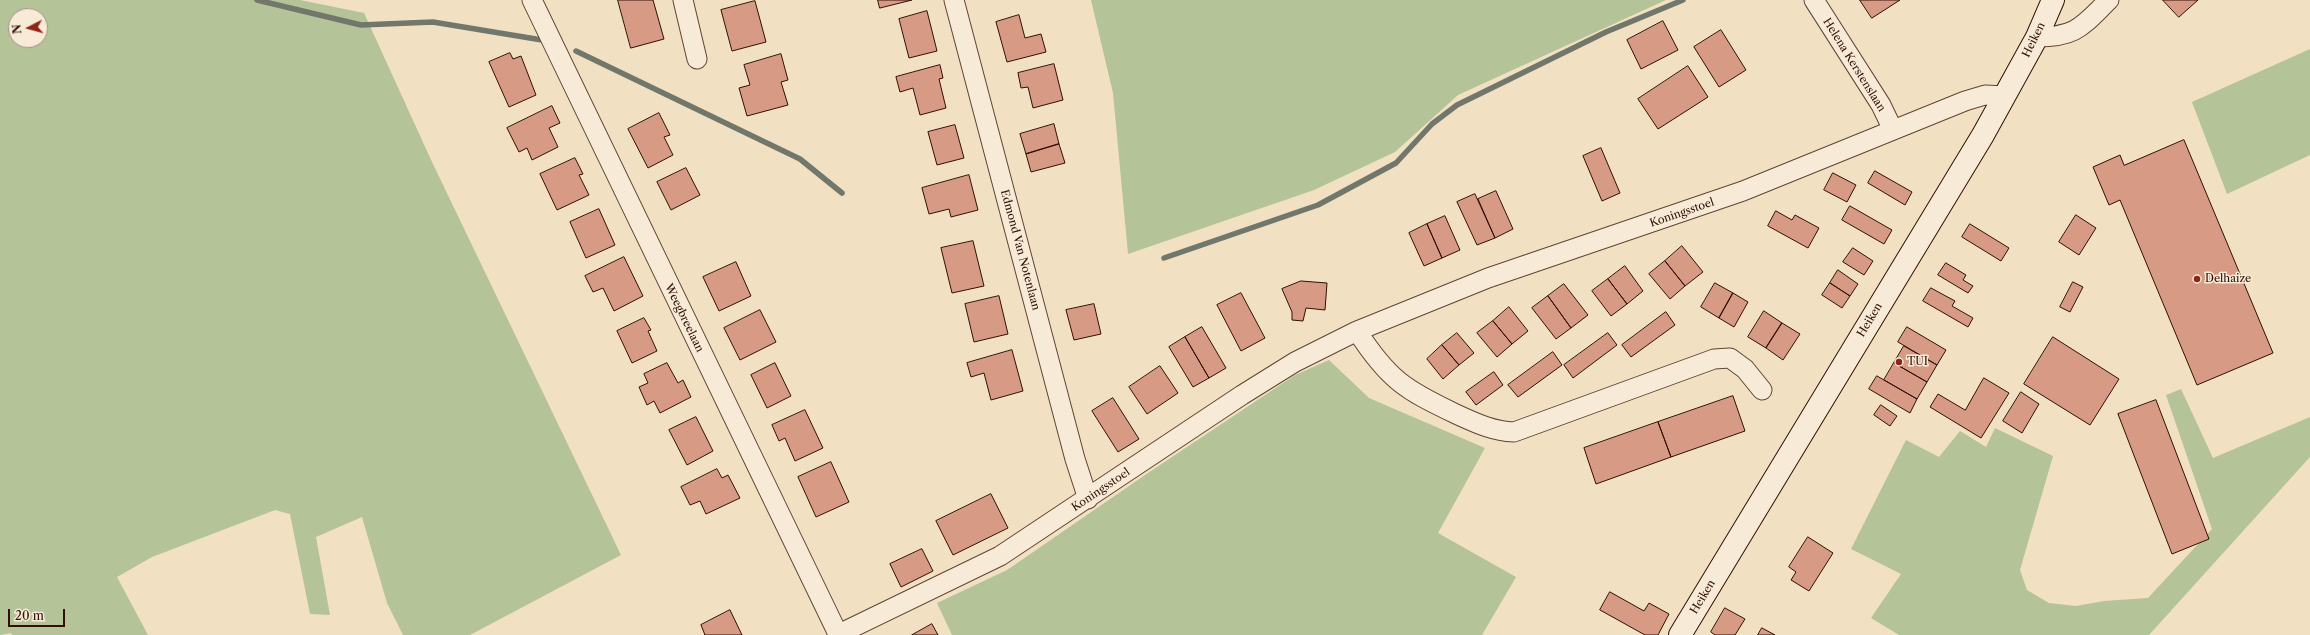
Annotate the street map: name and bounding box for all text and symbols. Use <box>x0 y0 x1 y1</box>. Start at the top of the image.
north arrow <box>8 8 48 48</box>
street label: Helena Kerstenslaan <box>1820 16 1888 114</box>
street label: Heiken <box>2020 20 2048 60</box>
text: N <box>10 24 25 35</box>
street label: Edmond Van Notenlaan <box>998 188 1042 312</box>
street label: Koningsstoel <box>1648 196 1716 230</box>
place label: Delhaize <box>2205 272 2251 286</box>
marker: Delhaize <box>2192 274 2202 284</box>
street label: Weegbreelaan <box>662 282 706 354</box>
street label: Heiken <box>1855 300 1885 340</box>
place label: TUI <box>1907 355 1928 369</box>
marker: TUI <box>1894 357 1904 367</box>
street label: Koningsstoel <box>1069 466 1133 514</box>
street label: Heiken <box>1688 577 1718 617</box>
scale bar <box>10 601 67 627</box>
text: 20 m <box>15 608 44 623</box>

